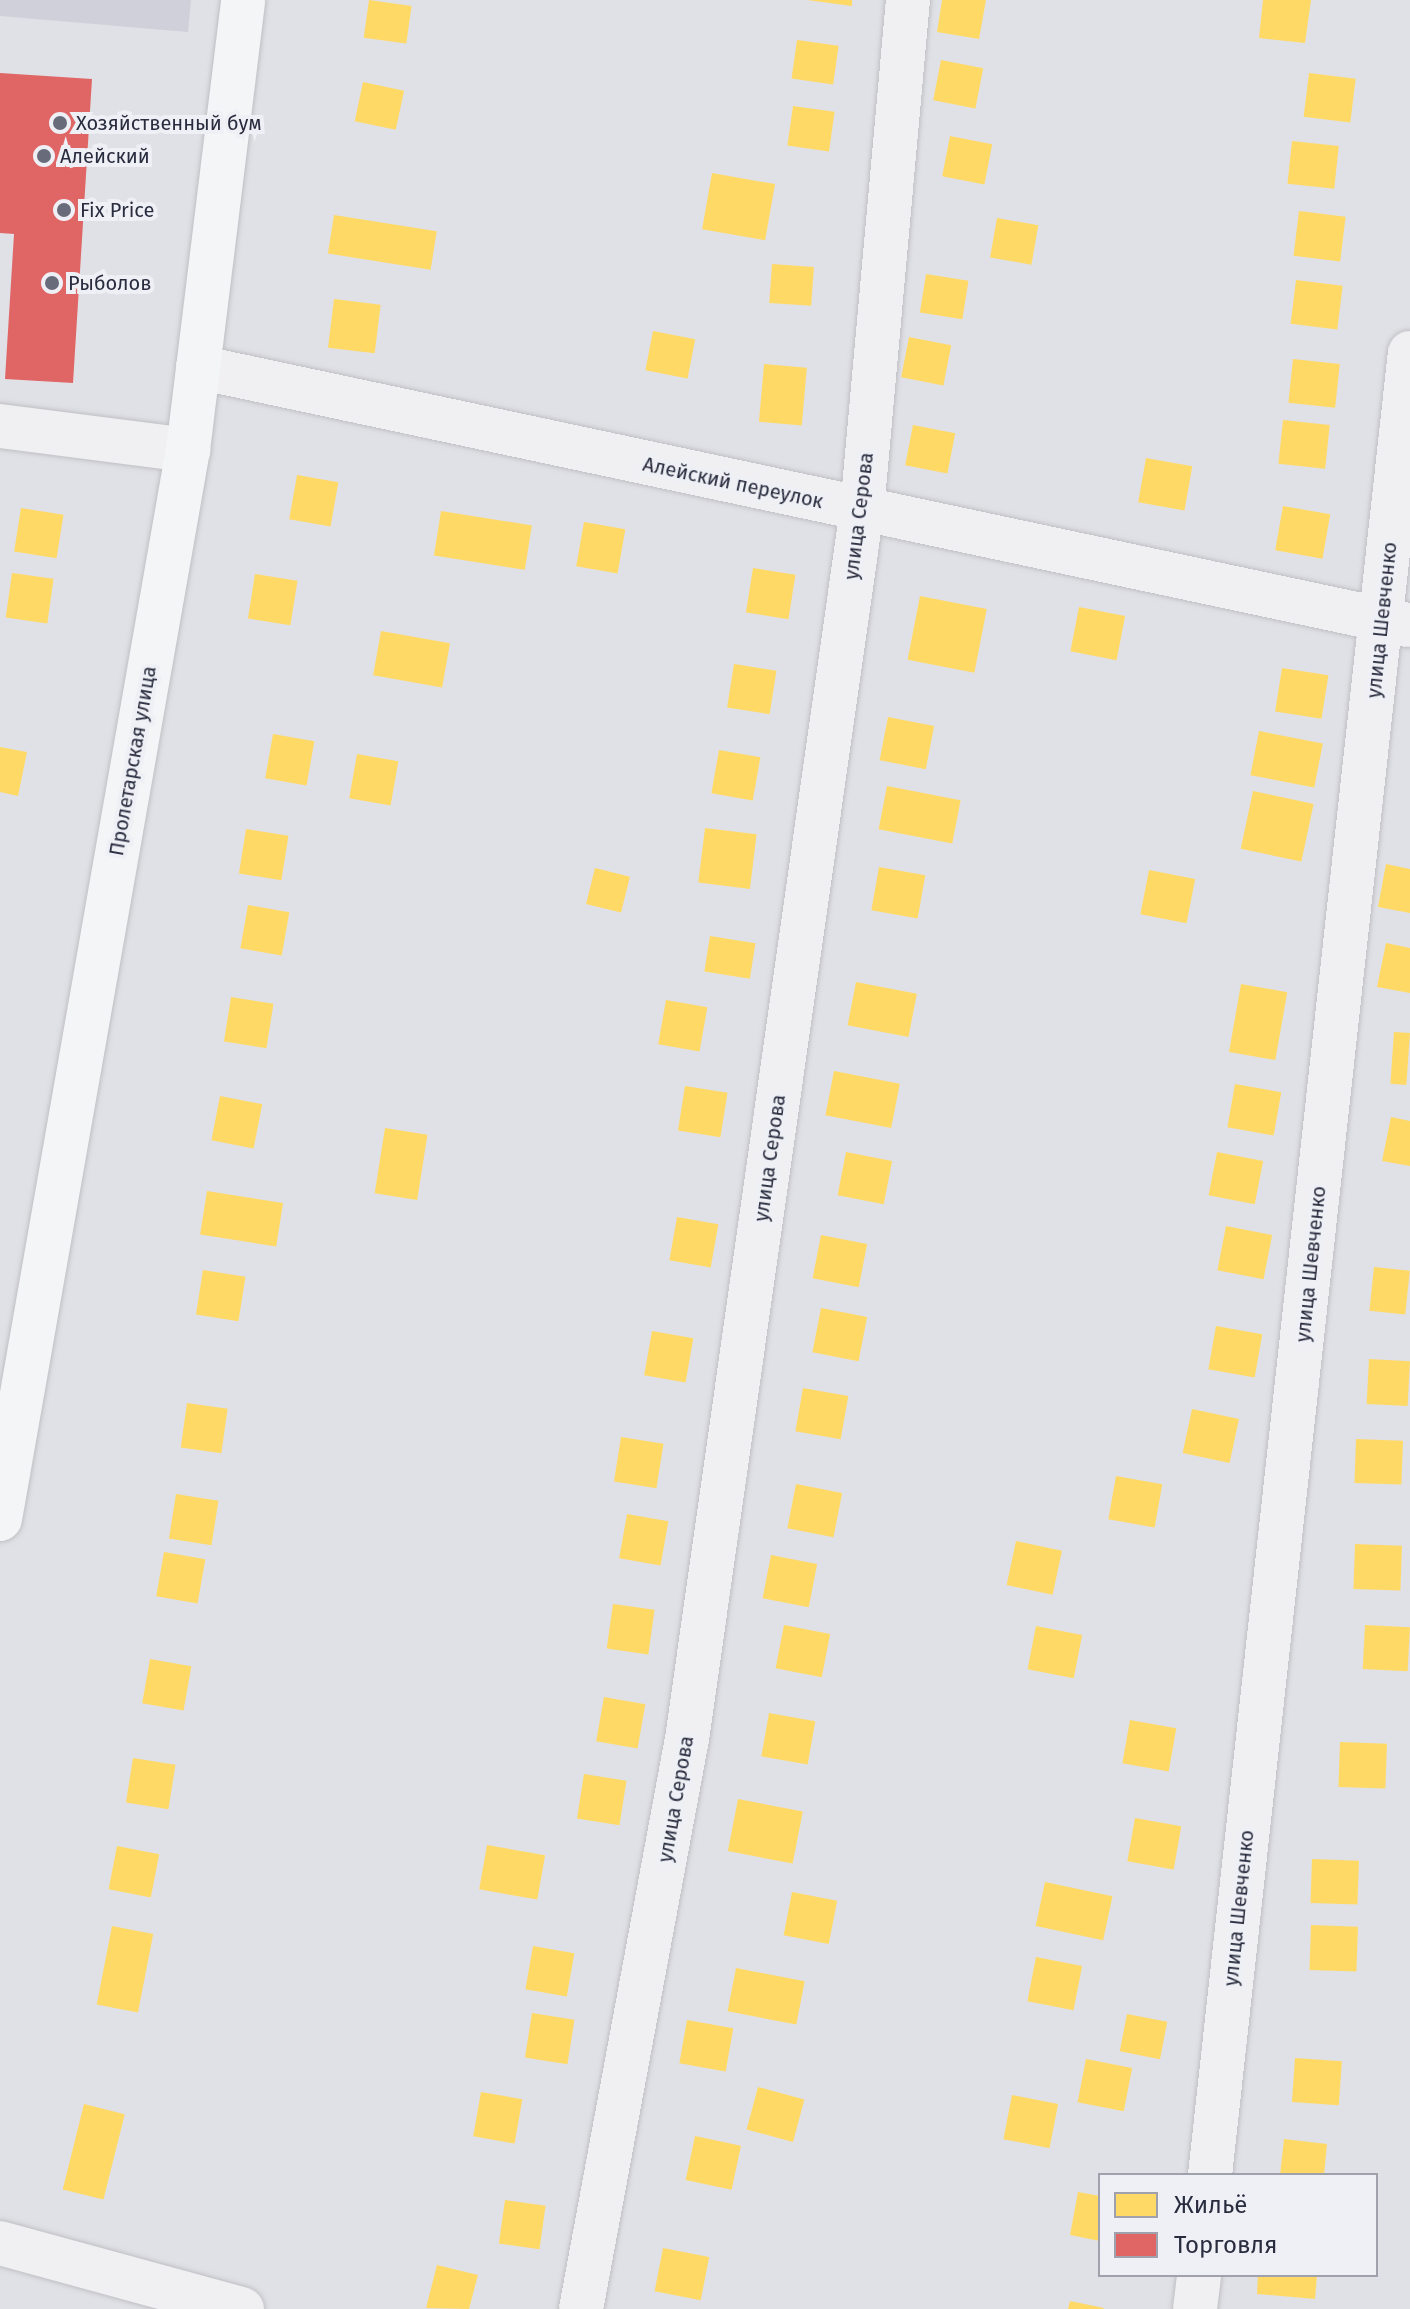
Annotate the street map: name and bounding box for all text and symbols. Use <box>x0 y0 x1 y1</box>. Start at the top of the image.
place label: Хозяйственный бум <box>76 111 262 135</box>
marker: Хозяйственный бум <box>51 114 69 132</box>
place label: Алейский <box>60 144 150 168</box>
marker: Алейский <box>35 147 53 165</box>
place label: Fix Price <box>80 198 154 222</box>
marker: Fix Price <box>55 201 73 219</box>
place label: Рыболов <box>68 271 151 295</box>
marker: Рыболов <box>43 274 61 292</box>
street label: улица Серова <box>839 451 879 581</box>
street label: Алейский переулок <box>641 452 825 514</box>
street label: улица Шевченко <box>1362 541 1402 699</box>
street label: Пролетарская улица <box>104 664 162 858</box>
street label: улица Серова <box>749 1093 791 1223</box>
street label: улица Шевченко <box>1291 1185 1331 1343</box>
street label: улица Серова <box>653 1734 699 1864</box>
street label: улица Шевченко <box>1219 1829 1259 1987</box>
legend <box>1098 2173 1378 2277</box>
text: Жильё <box>1174 2191 1247 2219</box>
text: Торговля <box>1174 2231 1277 2259</box>

